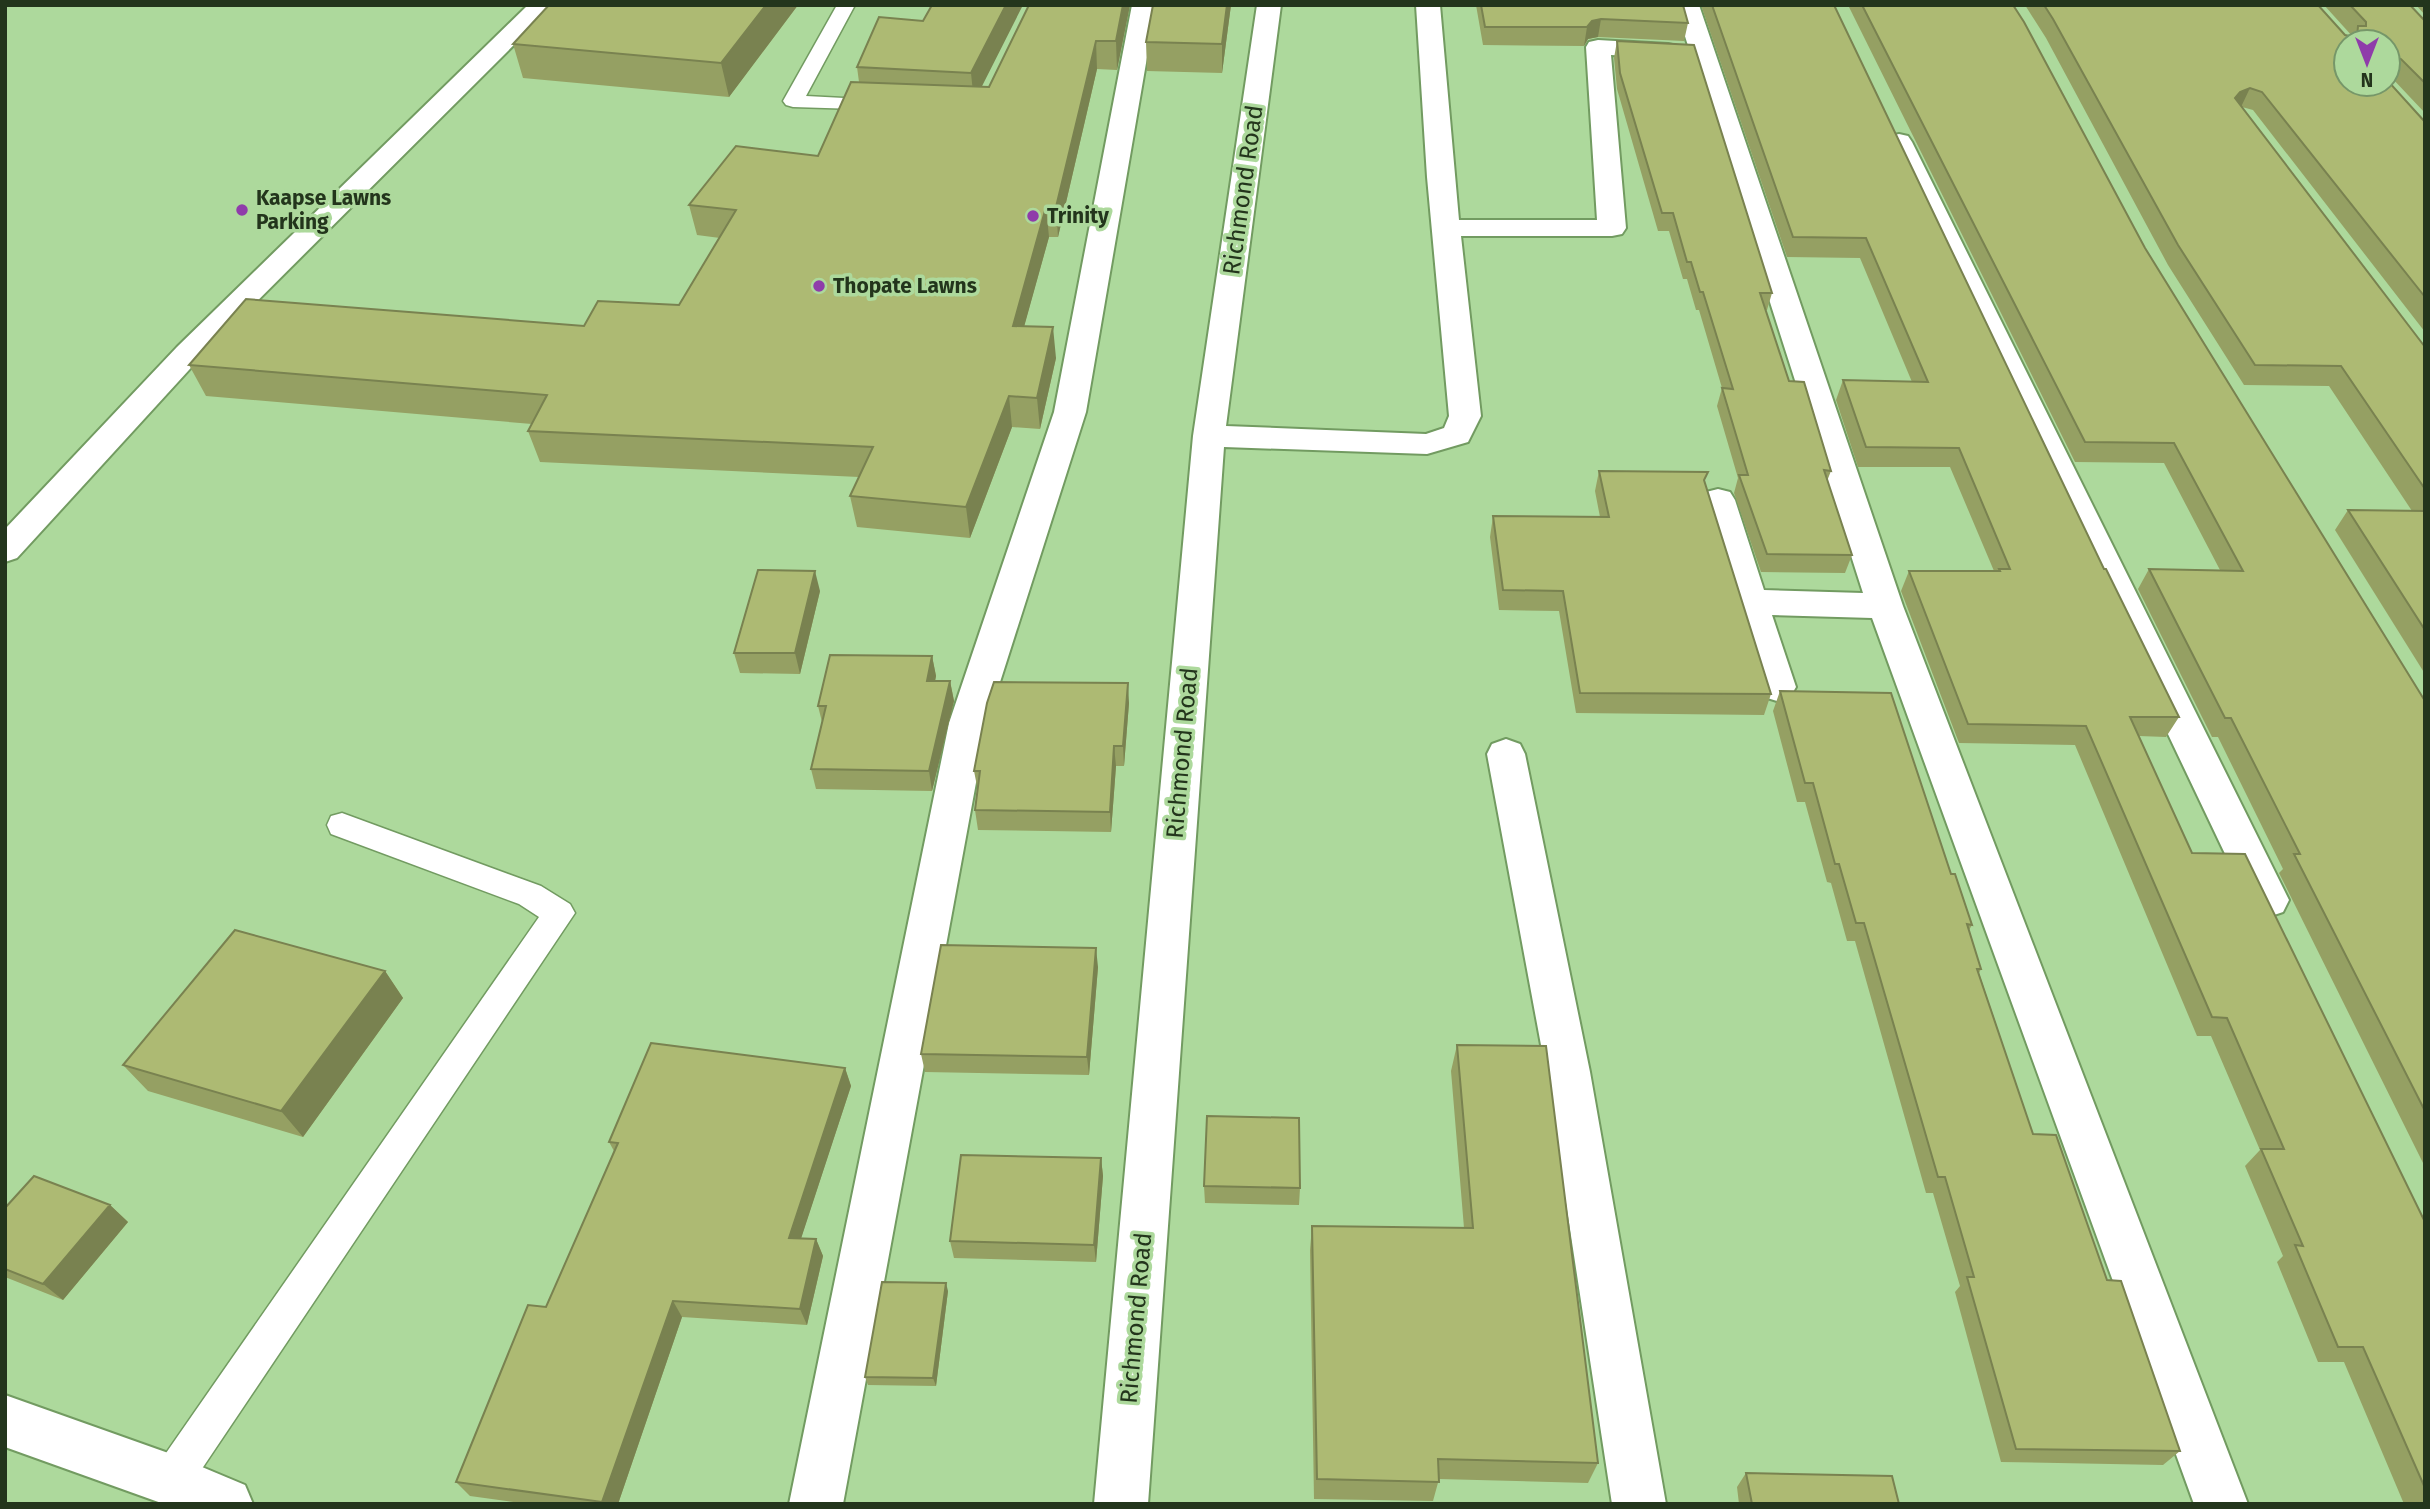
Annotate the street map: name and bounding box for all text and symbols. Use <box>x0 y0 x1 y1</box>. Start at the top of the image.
north arrow <box>2332 28 2402 98</box>
text: N <box>2361 68 2373 91</box>
street label: Richmond Road <box>1217 103 1269 277</box>
place label: Kaapse Lawns Parking <box>256 185 391 235</box>
marker: Kaapse Lawns Parking <box>234 202 250 218</box>
place label: Trinity <box>1047 203 1109 229</box>
marker: Trinity <box>1025 208 1041 224</box>
place label: Thopate Lawns <box>833 273 977 299</box>
marker: Thopate Lawns <box>811 278 827 294</box>
street label: Richmond Road <box>1161 666 1203 840</box>
street label: Richmond Road <box>1115 1231 1157 1405</box>

